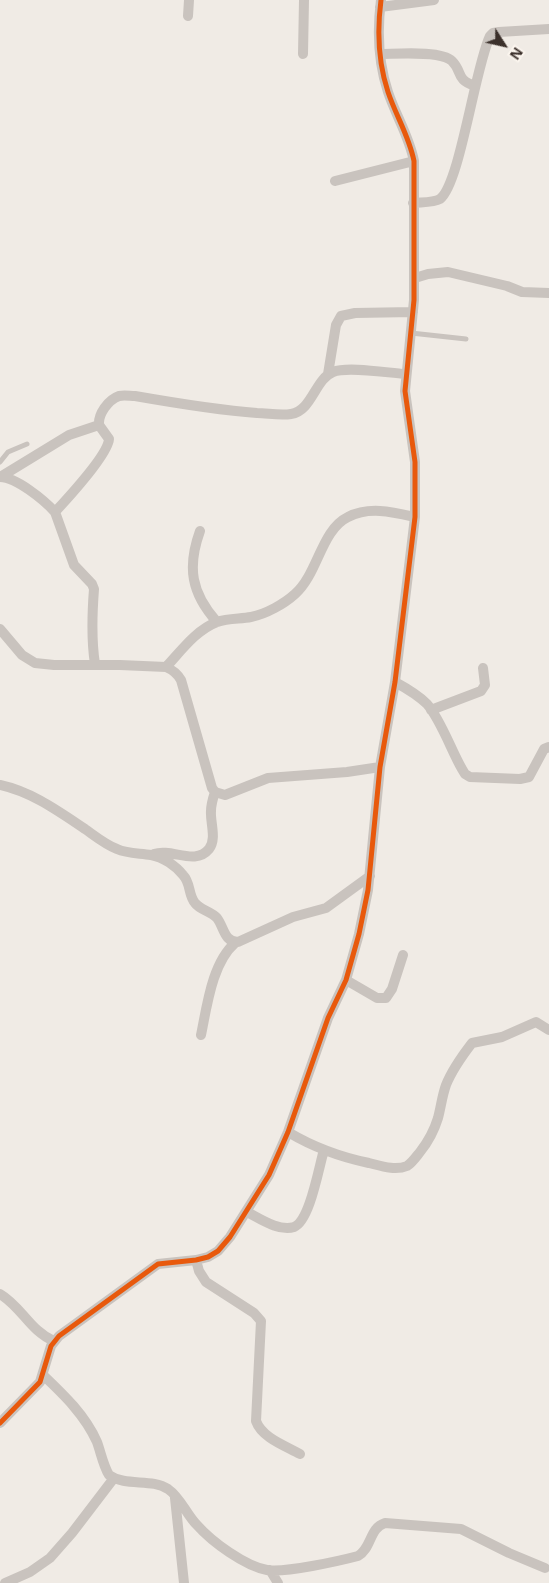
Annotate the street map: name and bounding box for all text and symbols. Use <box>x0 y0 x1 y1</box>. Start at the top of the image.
north arrow <box>479 20 529 70</box>
text: N <box>506 44 528 64</box>

